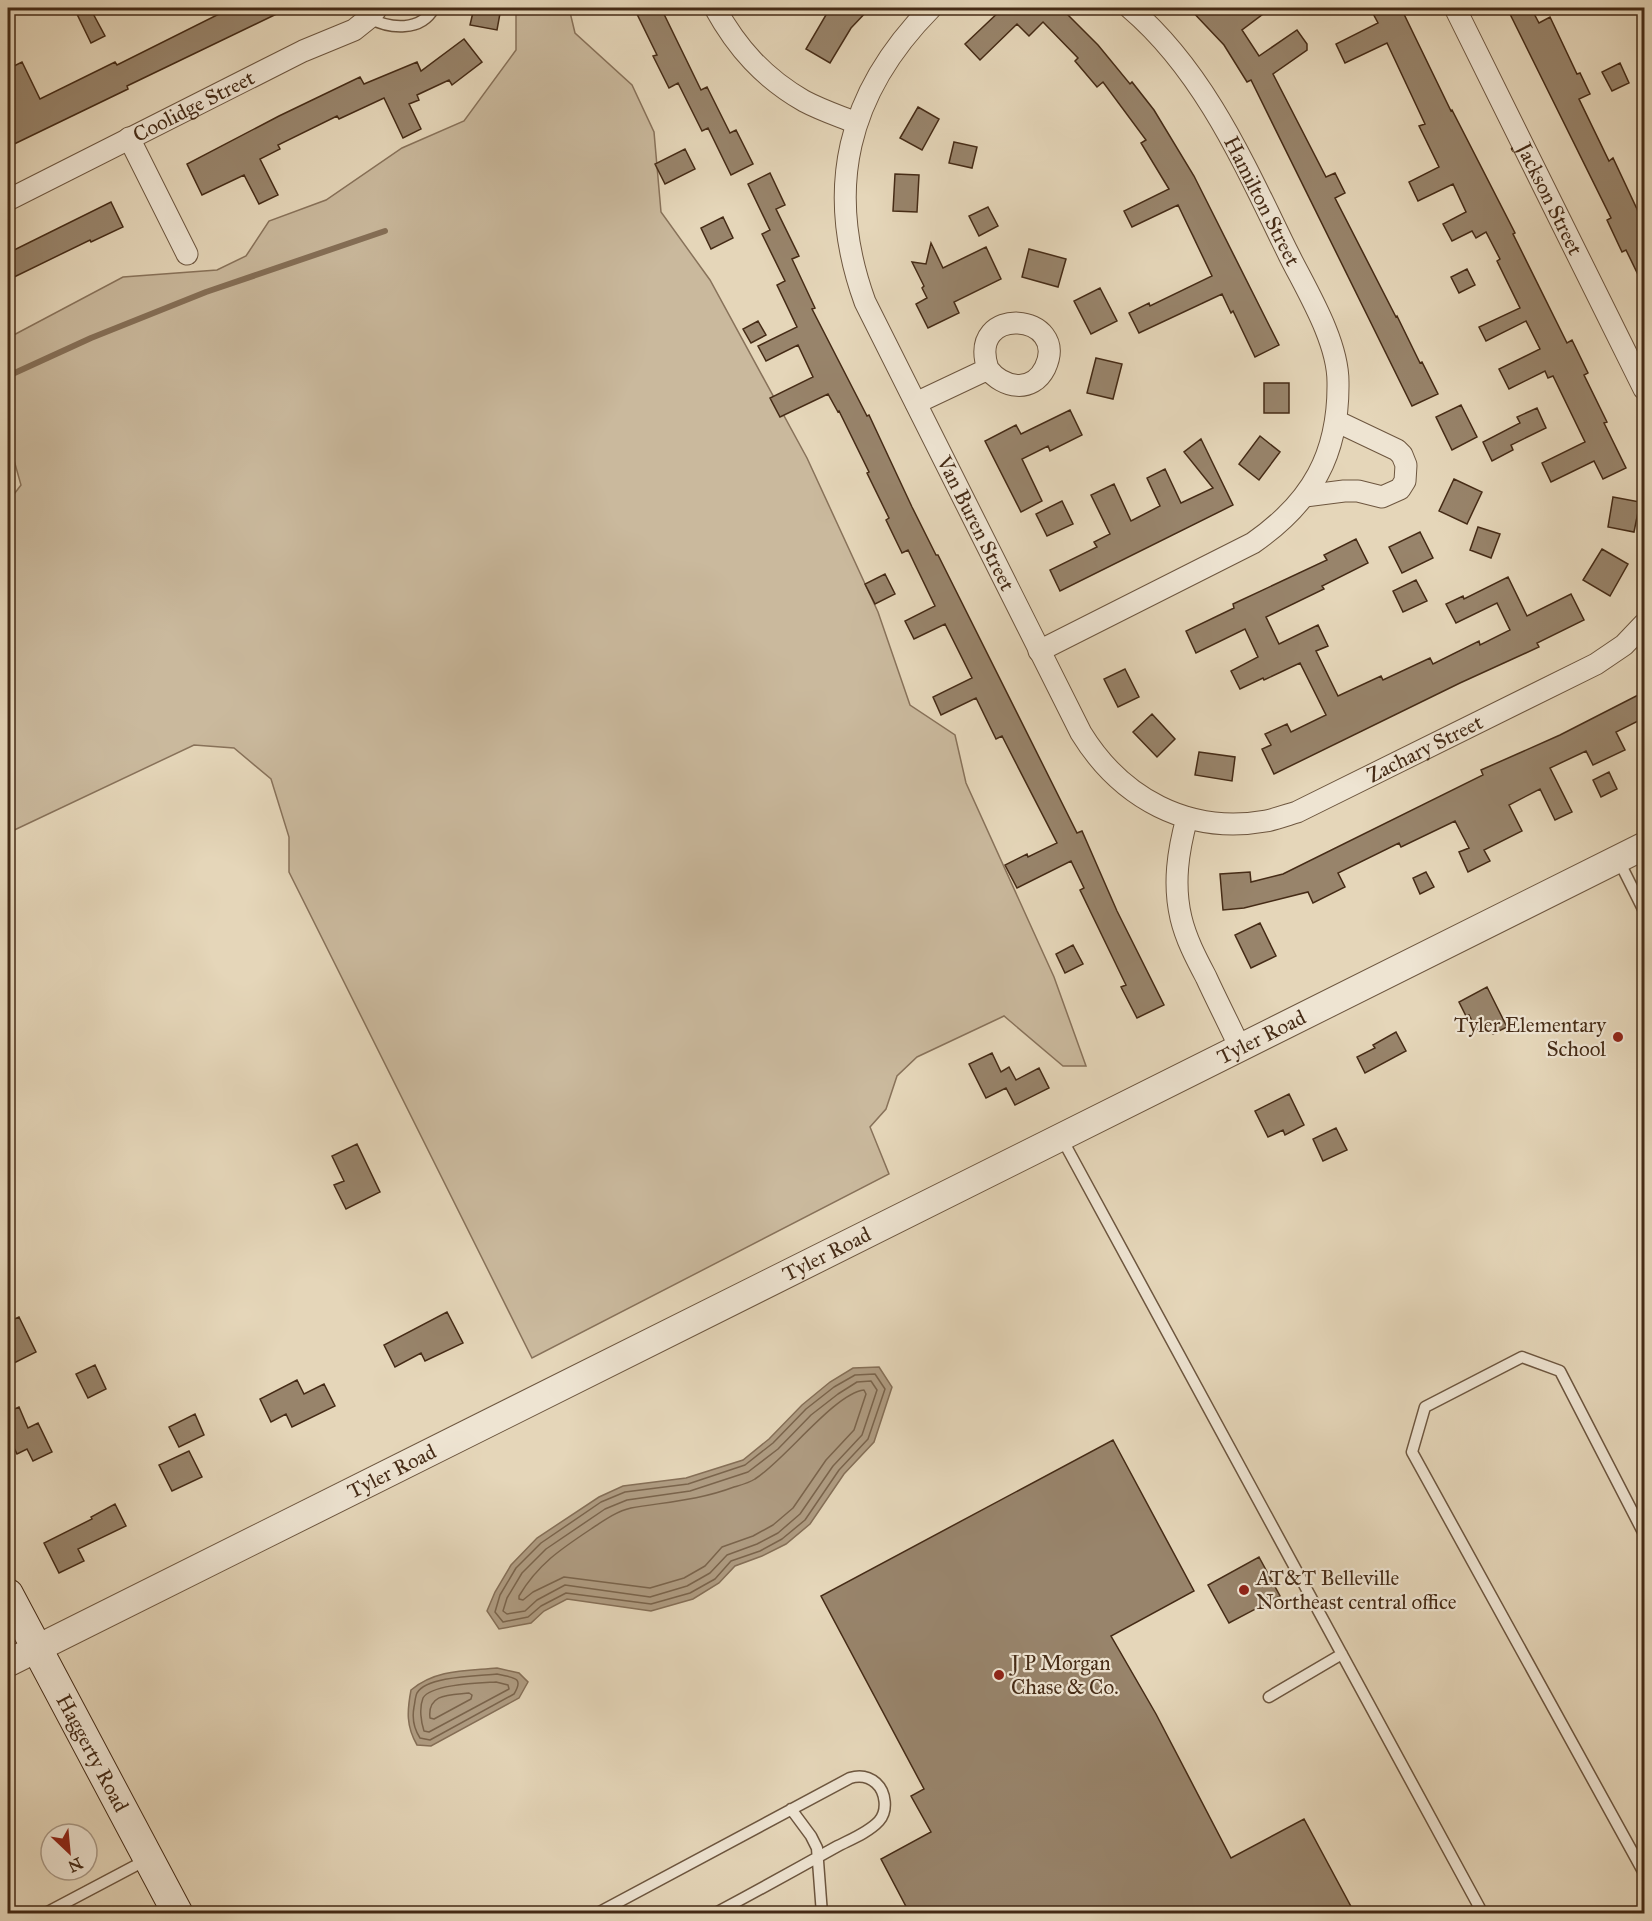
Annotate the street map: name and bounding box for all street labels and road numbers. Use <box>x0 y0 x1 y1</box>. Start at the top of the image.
street label: Coolidge Street <box>128 64 259 148</box>
street label: Hamilton Street <box>1218 132 1306 271</box>
street label: Jackson Street <box>1510 137 1589 260</box>
street label: Van Buren Street <box>931 451 1021 596</box>
street label: Zachary Street <box>1363 709 1488 788</box>
street label: Tyler Road <box>1213 1004 1310 1070</box>
street label: Tyler Road <box>778 1221 876 1287</box>
street label: Tyler Road <box>343 1438 441 1504</box>
street label: Haggerty Road <box>51 1690 135 1817</box>

